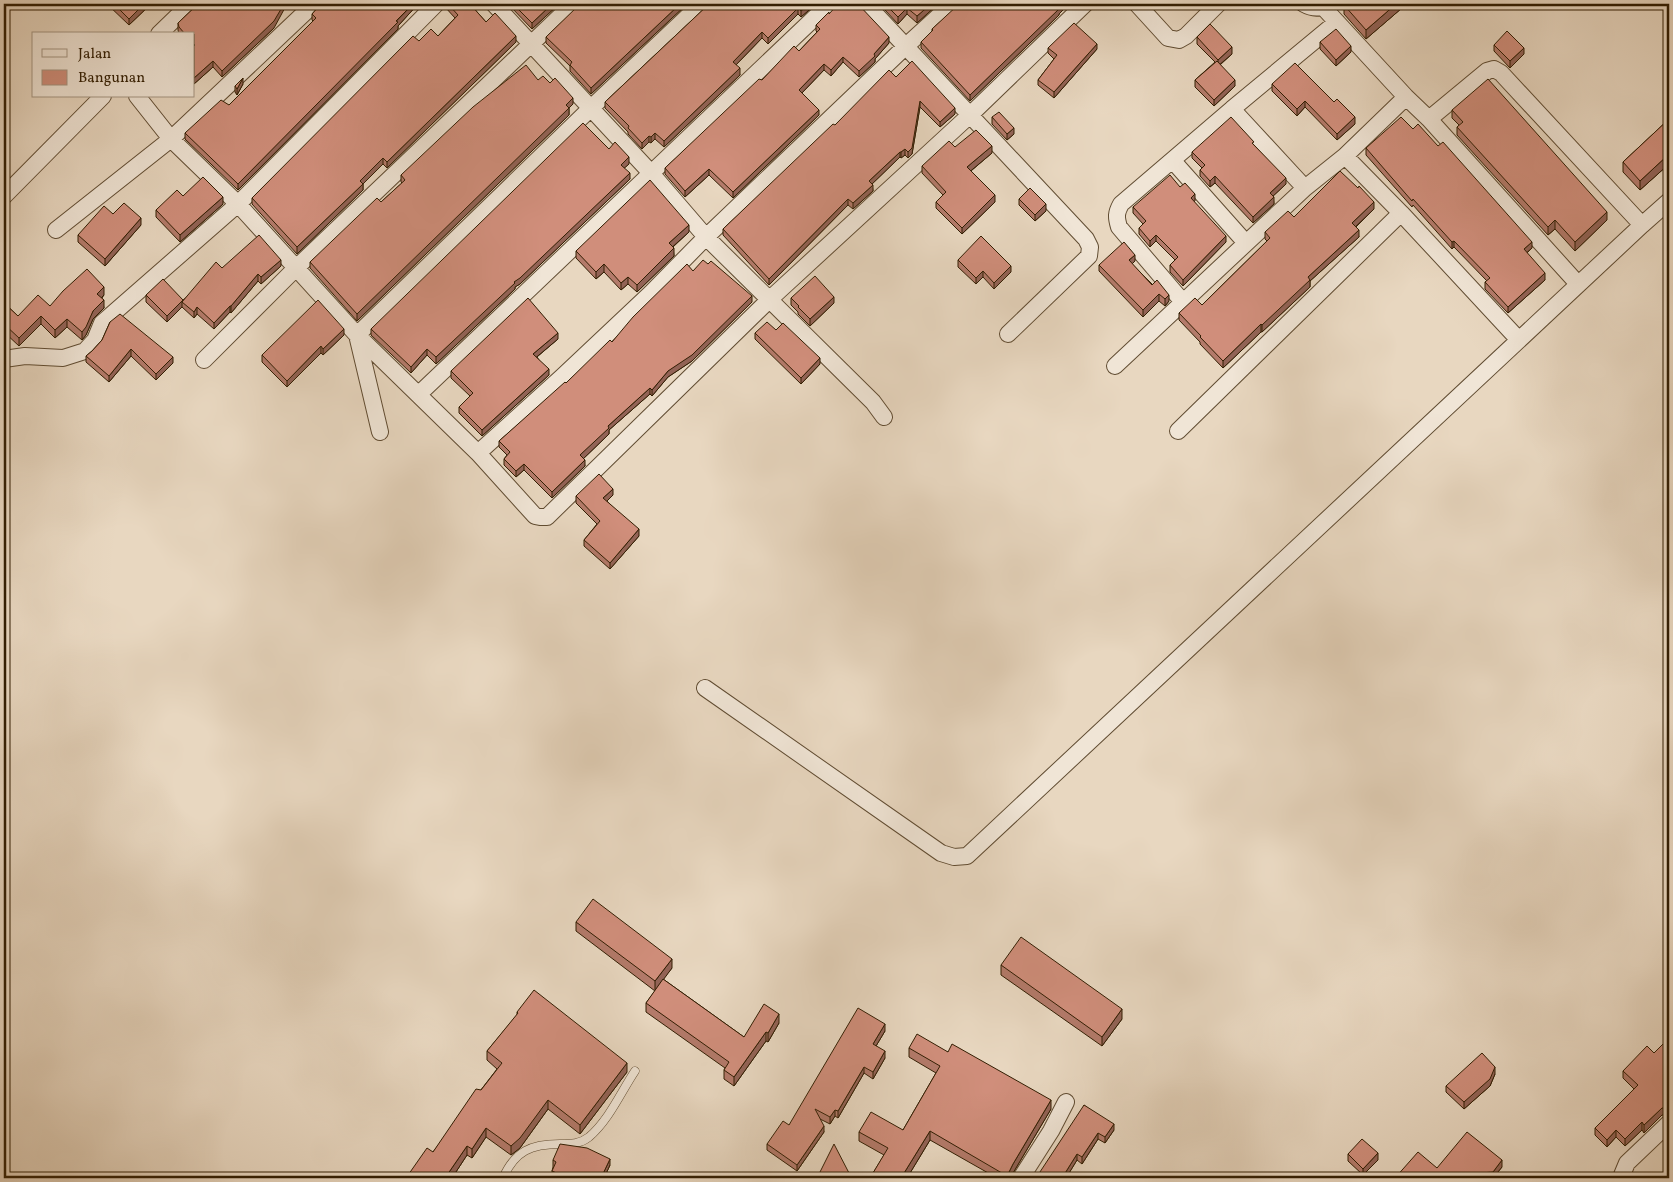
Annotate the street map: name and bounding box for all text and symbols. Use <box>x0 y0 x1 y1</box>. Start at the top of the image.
legend <box>32 32 195 98</box>
text: Jalan <box>78 44 111 65</box>
text: Bangunan <box>78 68 145 89</box>

